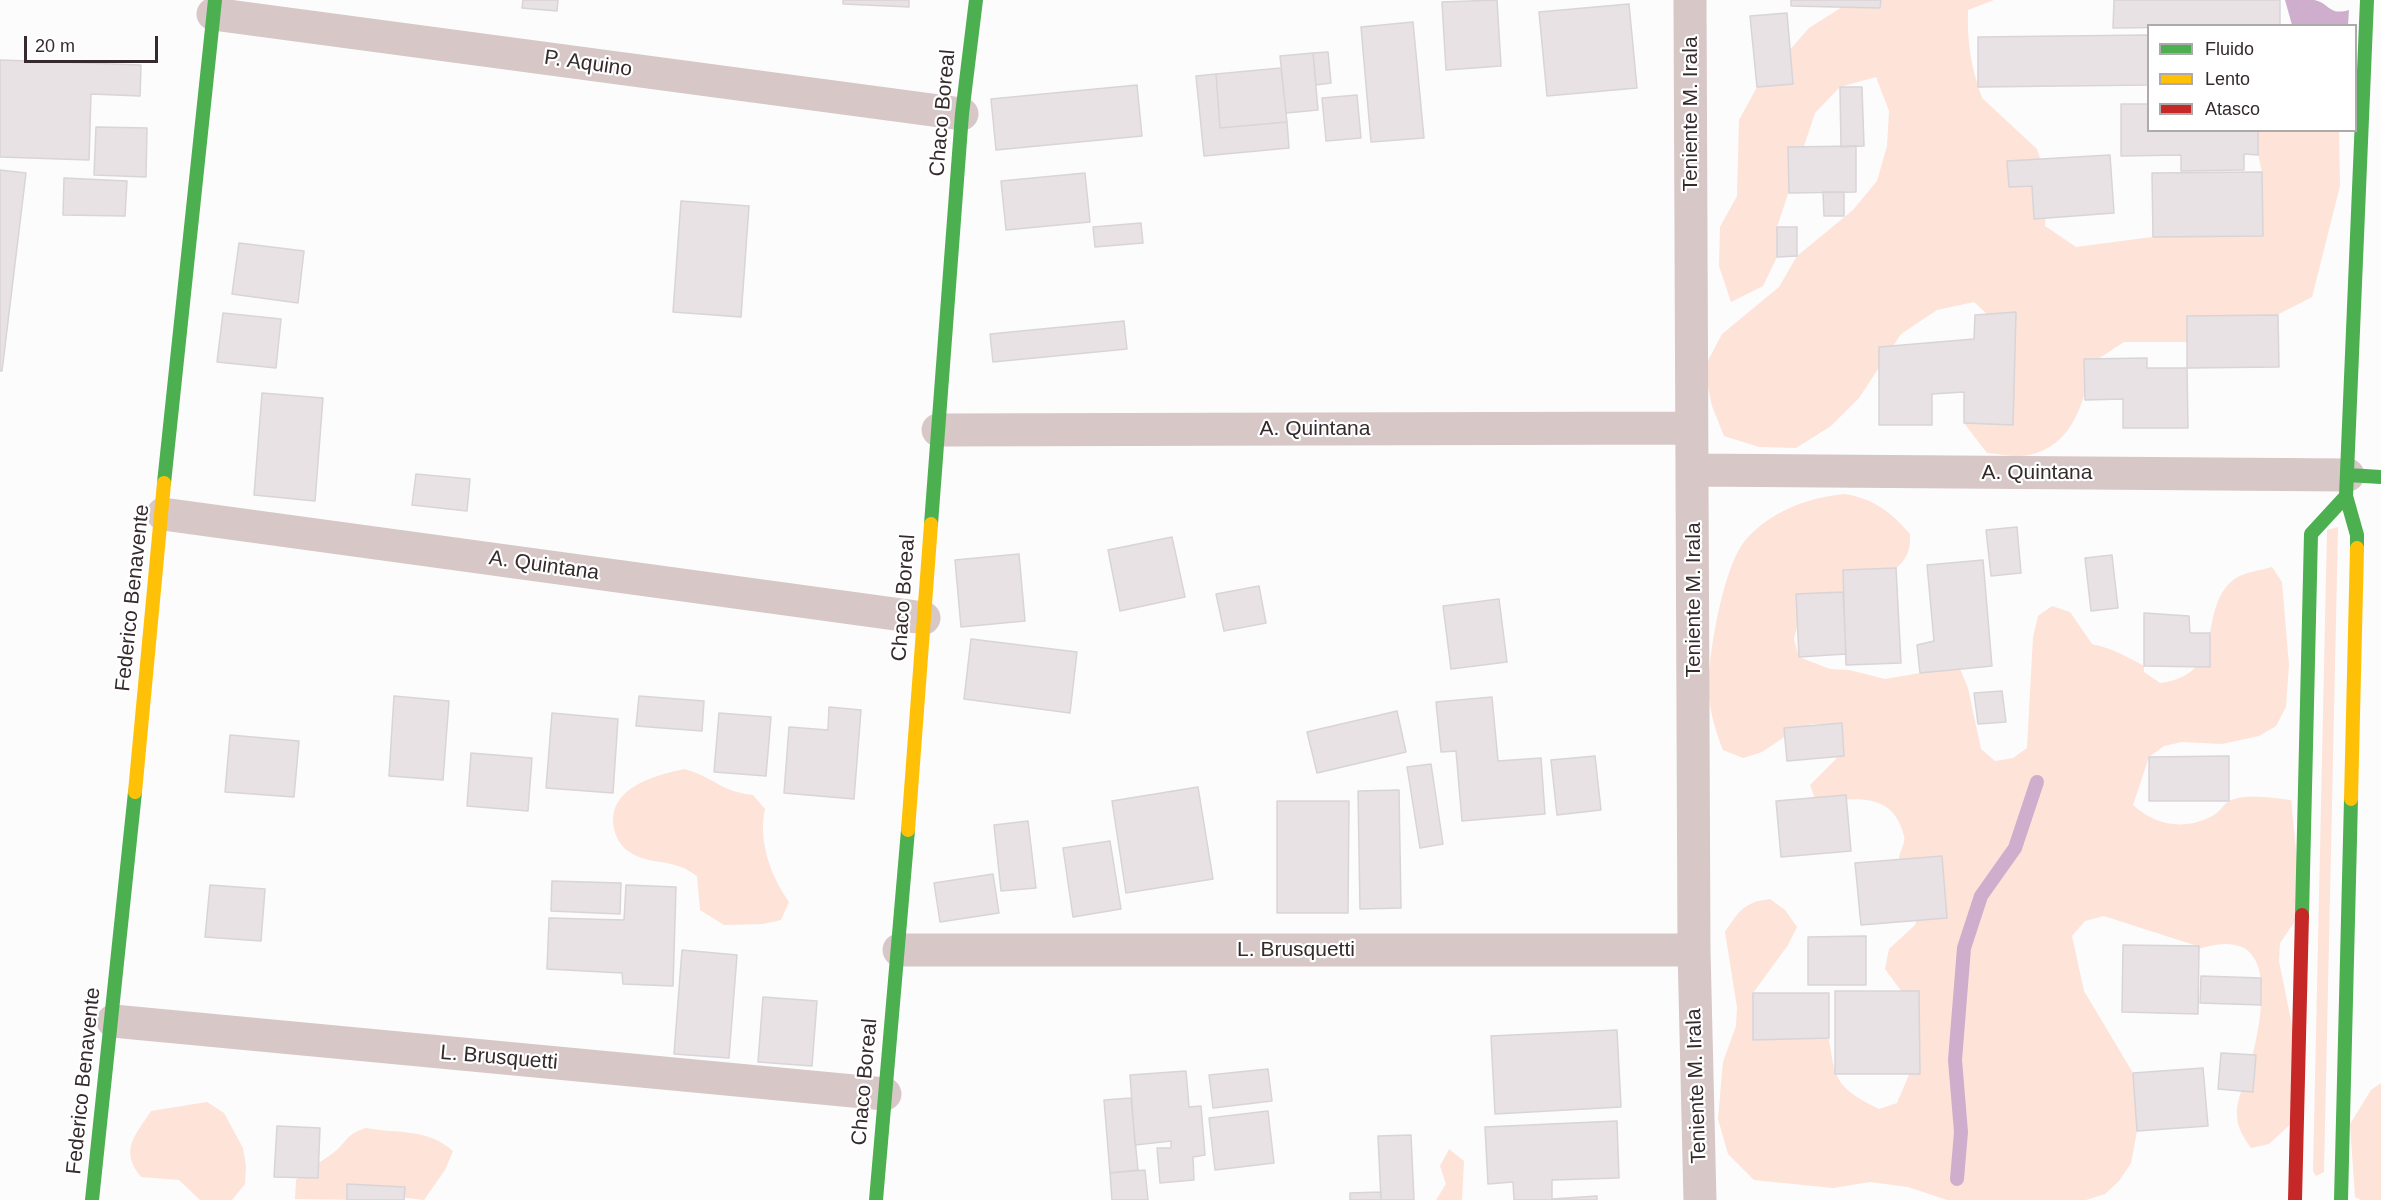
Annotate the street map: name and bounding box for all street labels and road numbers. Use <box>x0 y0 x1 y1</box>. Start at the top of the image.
street label: Teniente M. Irala <box>1678 36 1704 192</box>
street label: P. Aquino <box>542 45 634 83</box>
street label: Chaco Boreal <box>925 49 961 177</box>
street label: A. Quintana <box>1260 416 1370 442</box>
street label: A. Quintana <box>1982 460 2092 486</box>
street label: Federico Benavente <box>111 503 155 693</box>
street label: Teniente M. Irala <box>1681 522 1707 678</box>
street label: Chaco Boreal <box>887 534 921 662</box>
street label: A. Quintana <box>487 546 601 586</box>
street label: L. Brusquetti <box>1237 937 1355 963</box>
street label: Federico Benavente <box>62 986 106 1176</box>
street label: Teniente M. Irala <box>1682 1008 1712 1164</box>
street label: Chaco Boreal <box>847 1018 883 1146</box>
street label: L. Brusquetti <box>439 1040 559 1076</box>

